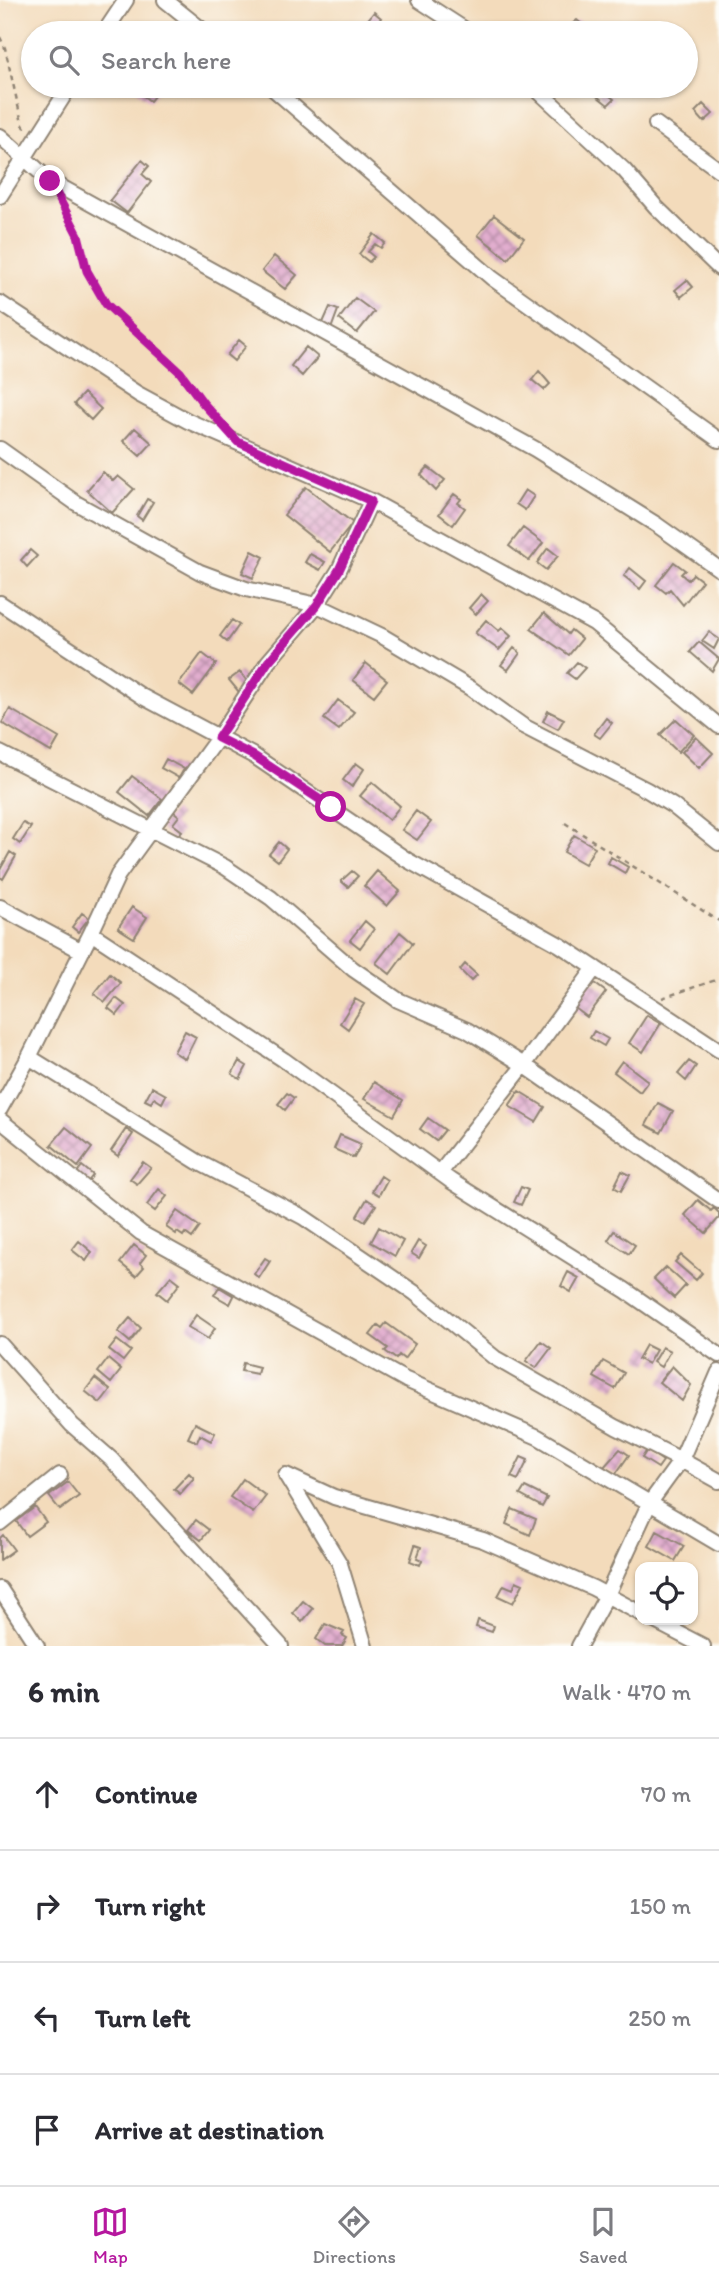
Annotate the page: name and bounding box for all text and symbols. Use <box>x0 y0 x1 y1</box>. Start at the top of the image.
search box <box>21 21 698 98</box>
icon: search <box>45 41 83 79</box>
text: Search here <box>101 44 231 76</box>
route end <box>34 165 65 196</box>
route start <box>315 791 346 822</box>
map controls <box>635 1562 698 1625</box>
button: locate <box>635 1562 698 1625</box>
text: 6 min <box>28 1673 100 1710</box>
text: Walk · 470 m <box>562 1678 691 1706</box>
icon: ahead <box>28 1775 66 1813</box>
text: Continue <box>95 1778 198 1810</box>
text: 70 m <box>641 1780 691 1808</box>
icon: right <box>28 1887 66 1925</box>
text: Turn right <box>95 1890 206 1922</box>
text: 150 m <box>630 1892 691 1920</box>
icon: left <box>28 1999 66 2037</box>
text: Turn left <box>95 2002 191 2034</box>
text: 250 m <box>628 2004 691 2032</box>
icon: arrive <box>28 2111 66 2149</box>
text: Arrive at destination <box>95 2114 324 2146</box>
tab: Map <box>91 2203 129 2268</box>
tab: Directions <box>312 2203 396 2268</box>
tab: Saved <box>579 2203 627 2268</box>

